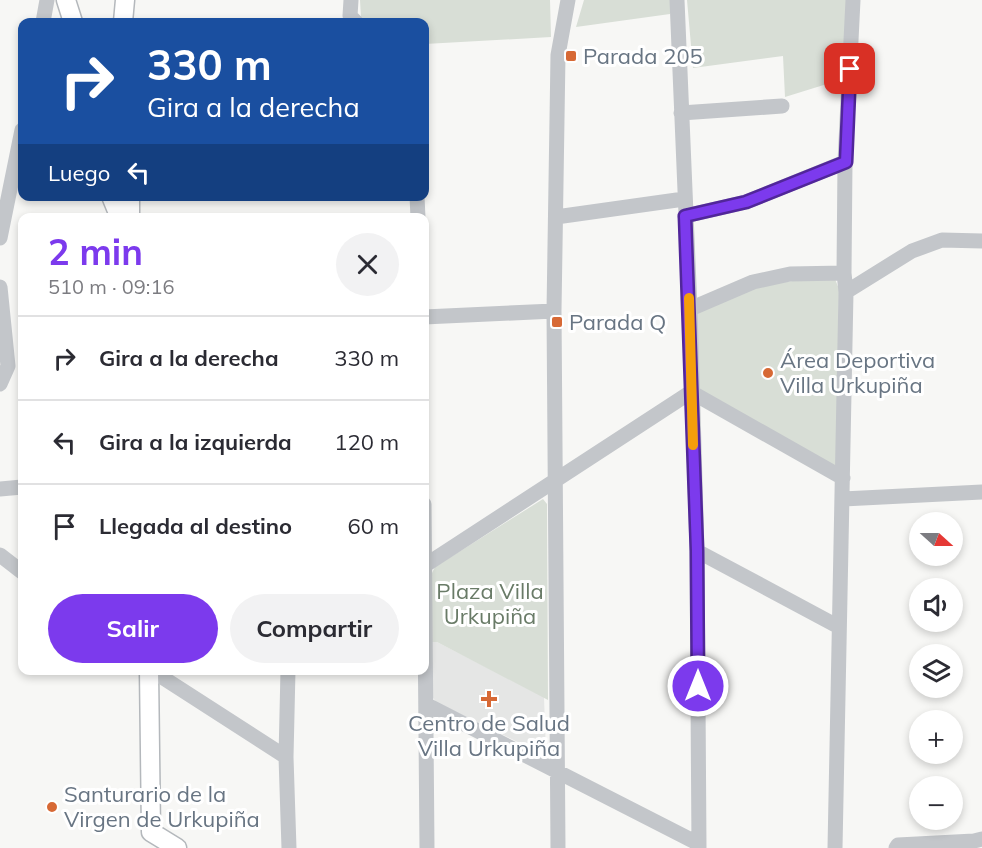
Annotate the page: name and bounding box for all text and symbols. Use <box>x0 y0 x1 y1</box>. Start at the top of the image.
text: 330 m <box>147 38 272 91</box>
icon: right <box>48 42 126 120</box>
place label: Parada 205 <box>583 42 703 70</box>
pin <box>824 43 875 94</box>
marker: Parada 205 <box>564 49 578 63</box>
icon: arrive <box>833 52 866 85</box>
text: Gira a la derecha <box>147 90 360 124</box>
icon: left <box>122 156 155 189</box>
text: Luego <box>48 159 110 187</box>
text: 2 min <box>48 229 143 274</box>
button: close <box>336 233 399 296</box>
text: 510 m · 09:16 <box>48 274 174 299</box>
place label: Parada Q <box>569 308 666 336</box>
marker: Parada Q <box>550 315 564 329</box>
icon: right <box>48 342 81 375</box>
text: Gira a la derecha <box>99 344 279 372</box>
text: 330 m <box>334 344 399 372</box>
place label: Área Deportiva Villa Urkupiña <box>780 346 935 399</box>
marker: Área Deportiva Villa Urkupiña <box>761 366 775 380</box>
icon: left <box>48 426 81 459</box>
text: Gira a la izquierda <box>99 428 292 456</box>
text: 120 m <box>334 428 399 456</box>
icon: arrive <box>48 510 81 543</box>
text: Llegada al destino <box>99 512 292 540</box>
text: 60 m <box>348 512 399 540</box>
north arrow <box>909 512 963 566</box>
map controls <box>909 512 963 830</box>
park label: Plaza Villa Urkupiña <box>436 577 544 630</box>
button: sound <box>909 578 963 632</box>
button: Salir <box>48 594 218 663</box>
button: Compartir <box>230 594 399 663</box>
button: layers <box>909 644 963 698</box>
position arrow <box>666 654 730 718</box>
marker: Centro de Salud Villa Urkupiña <box>480 690 498 708</box>
place label: Centro de Salud Villa Urkupiña <box>408 709 570 762</box>
button: + <box>909 710 963 764</box>
button: − <box>909 776 963 830</box>
place label: Santurario de la Virgen de Urkupiña <box>64 780 260 833</box>
marker: Santurario de la Virgen de Urkupiña <box>45 800 59 814</box>

